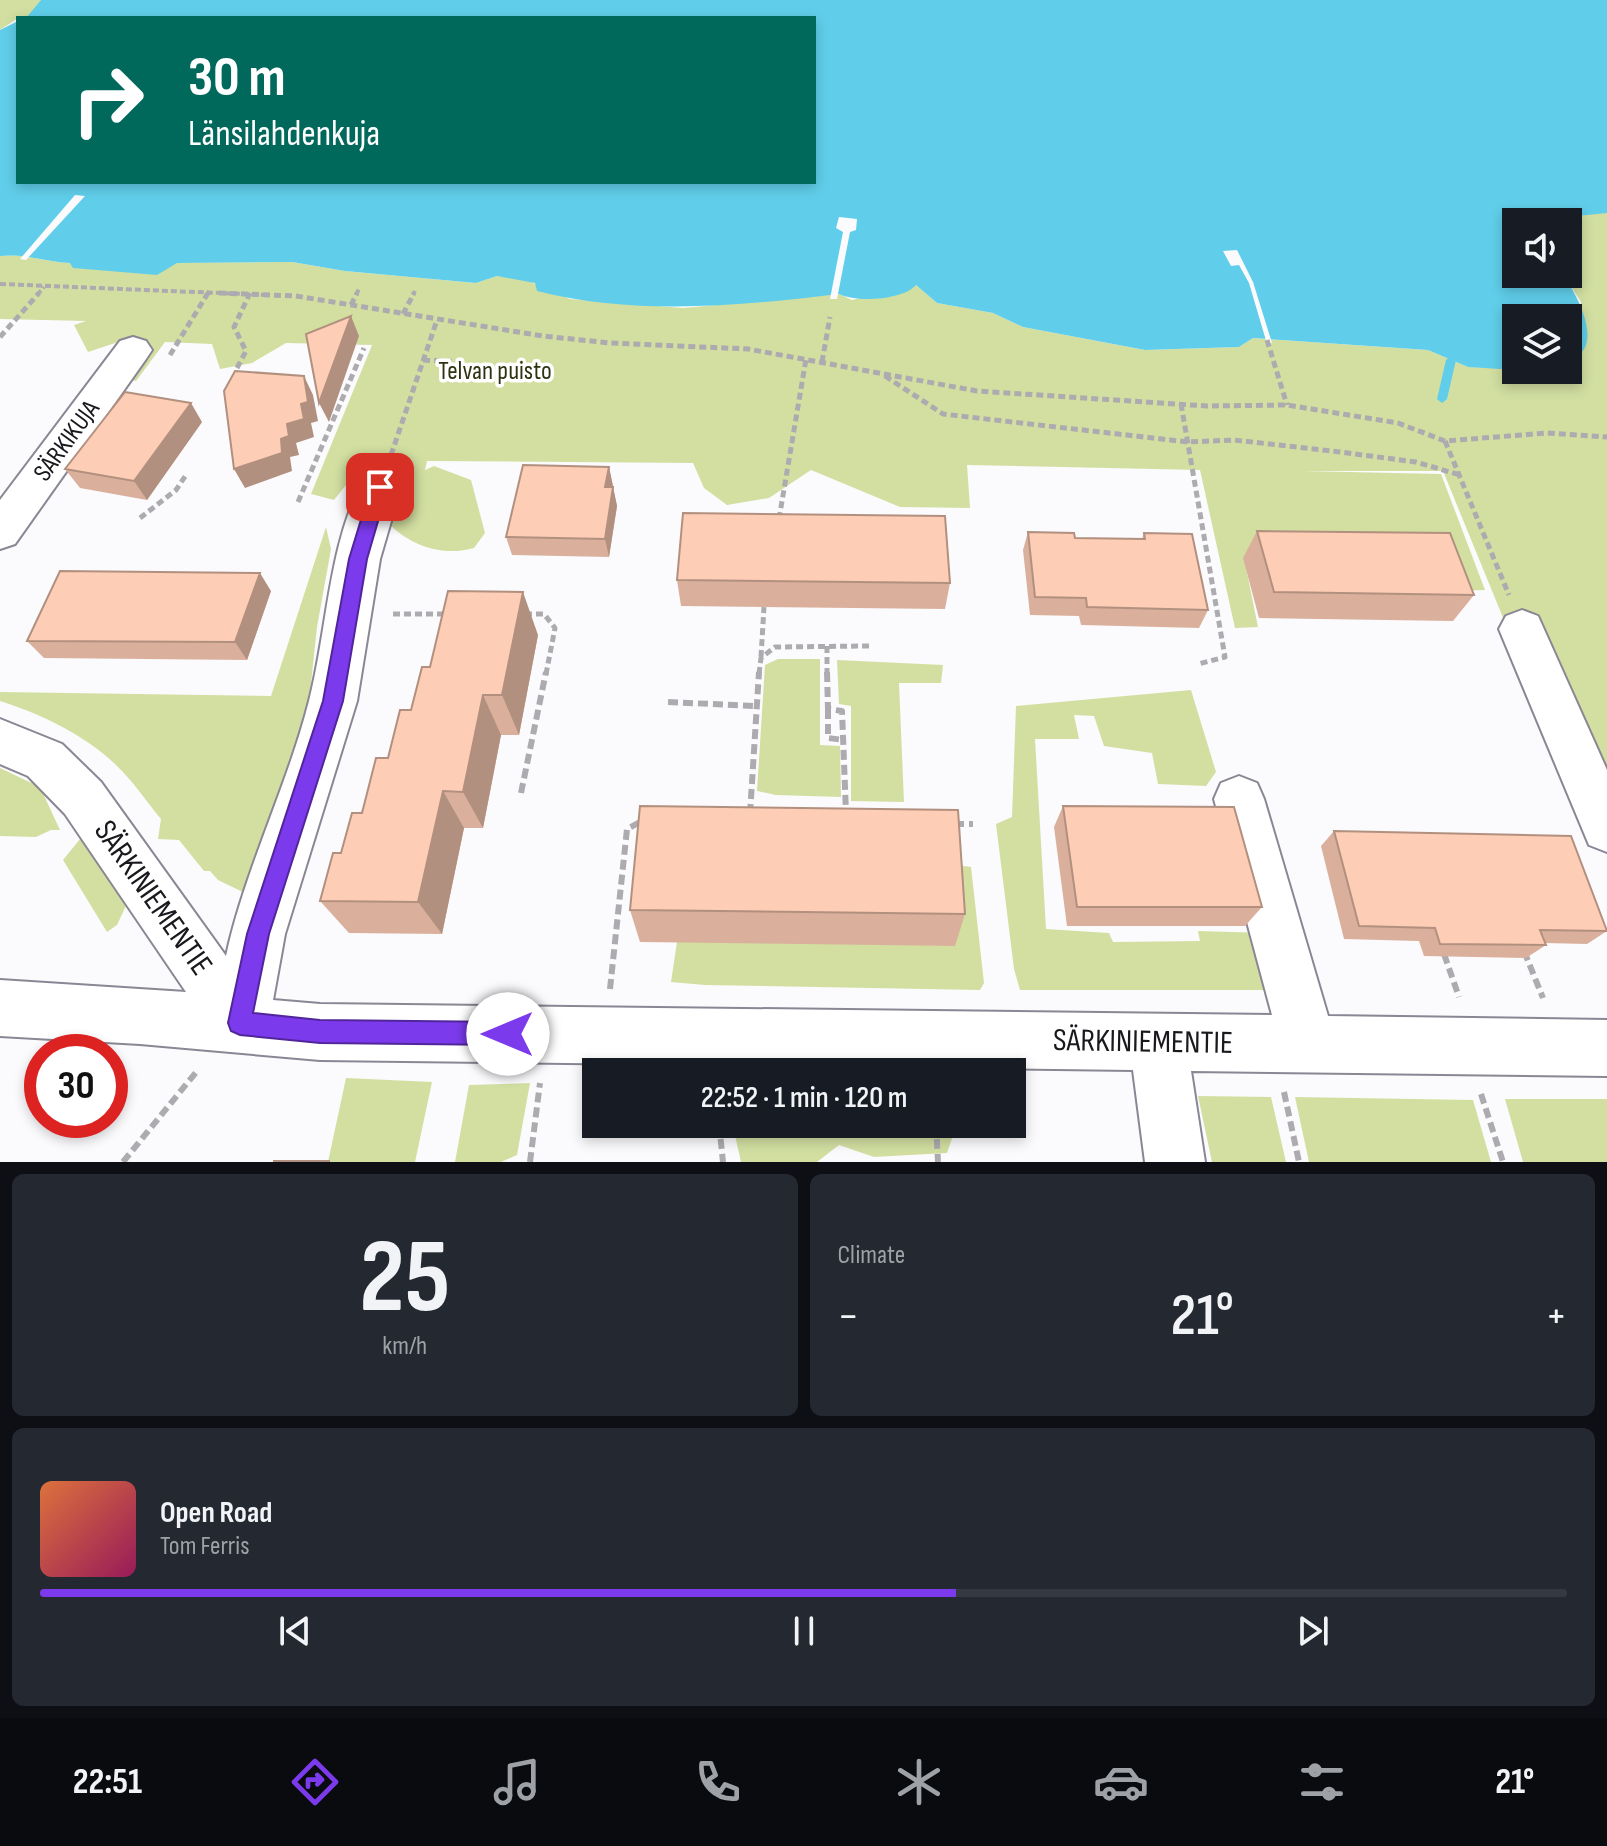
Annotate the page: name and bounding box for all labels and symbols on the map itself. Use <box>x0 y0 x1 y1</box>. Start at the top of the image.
park label: Telvan puisto <box>438 356 552 387</box>
street label: SÄRKIKUJA <box>27 394 107 487</box>
pin <box>346 453 414 521</box>
street label: SÄRKINIEMENTIE <box>85 813 221 983</box>
position arrow <box>466 992 550 1076</box>
street label: SÄRKINIEMENTIE <box>1053 1021 1233 1063</box>
speed limit sign: 30 <box>24 1034 128 1138</box>

